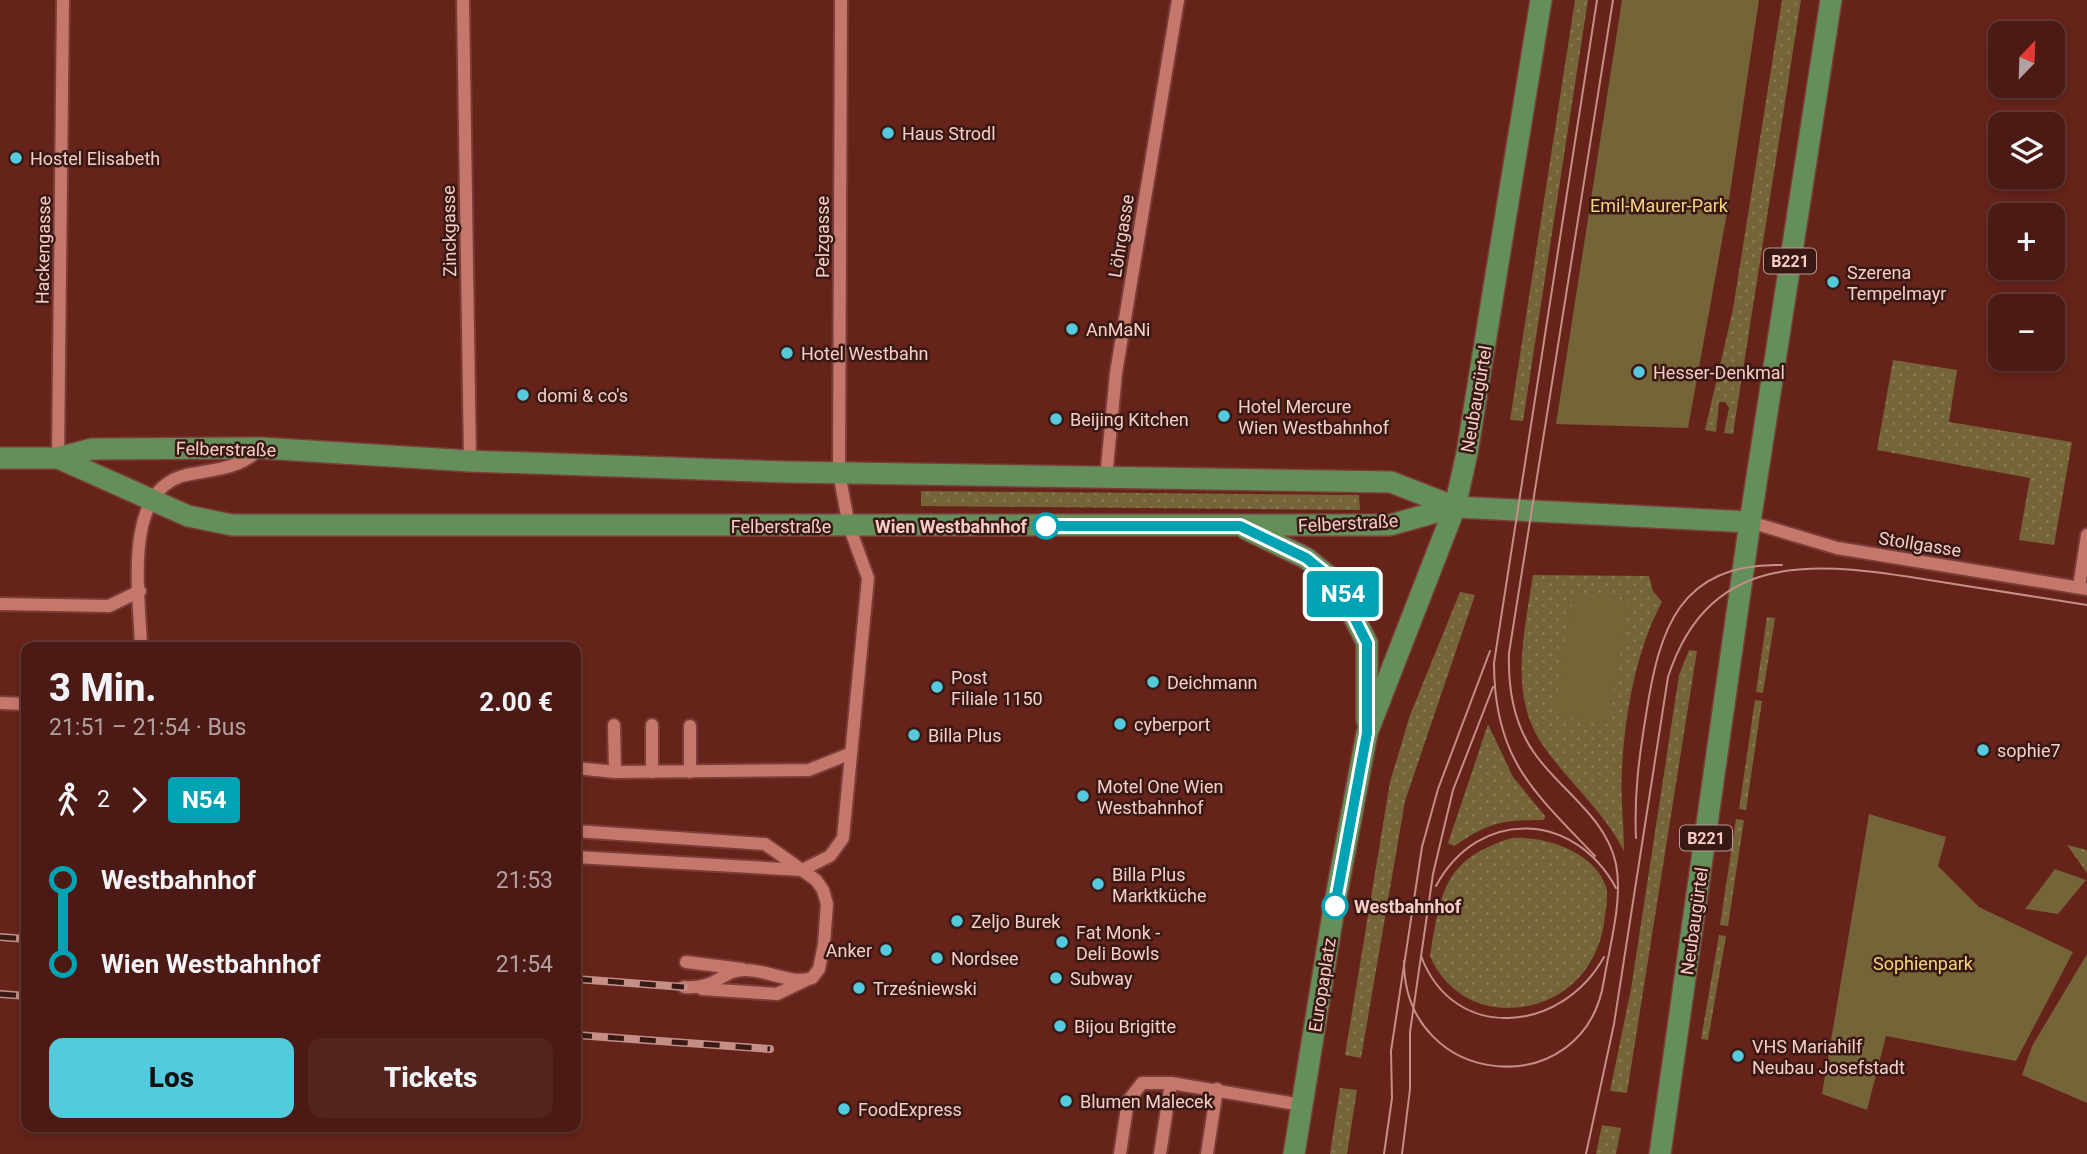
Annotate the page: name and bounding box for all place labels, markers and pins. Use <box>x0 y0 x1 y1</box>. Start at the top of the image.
place label: Haus Strodl <box>902 123 996 144</box>
marker: Haus Strodl <box>880 125 896 141</box>
place label: Hostel Elisabeth <box>30 148 160 169</box>
marker: Hostel Elisabeth <box>8 150 24 166</box>
place label: Szerena Tempelmayr <box>1847 262 1946 304</box>
marker: Szerena Tempelmayr <box>1825 274 1841 290</box>
place label: AnMaNi <box>1086 319 1150 340</box>
marker: AnMaNi <box>1064 321 1080 337</box>
place label: Hotel Westbahn <box>801 343 929 364</box>
marker: Hotel Westbahn <box>779 345 795 361</box>
place label: Hesser-Denkmal <box>1653 362 1785 383</box>
marker: Hesser-Denkmal <box>1631 364 1647 380</box>
place label: domi & co's <box>537 385 628 406</box>
marker: domi & co's <box>515 387 531 403</box>
place label: Hotel Mercure Wien Westbahnhof <box>1238 396 1390 438</box>
marker: Hotel Mercure Wien Westbahnhof <box>1216 408 1232 424</box>
place label: Beijing Kitchen <box>1070 409 1189 430</box>
marker: Beijing Kitchen <box>1048 411 1064 427</box>
marker: Wien Westbahnhof <box>1033 513 1059 539</box>
place label: Wien Westbahnhof <box>875 516 1028 537</box>
place label: Post Filiale 1150 <box>951 667 1043 709</box>
place label: Deichmann <box>1167 672 1258 693</box>
marker: Deichmann <box>1145 674 1161 690</box>
marker: Post Filiale 1150 <box>929 679 945 695</box>
place label: cyberport <box>1134 714 1211 735</box>
marker: cyberport <box>1112 716 1128 732</box>
place label: Billa Plus <box>928 725 1002 746</box>
marker: Billa Plus <box>906 727 922 743</box>
place label: sophie7 <box>1997 740 2061 761</box>
marker: sophie7 <box>1975 742 1991 758</box>
place label: Motel One Wien Westbahnhof <box>1097 776 1223 818</box>
marker: Motel One Wien Westbahnhof <box>1075 788 1091 804</box>
place label: Billa Plus Marktküche <box>1112 864 1207 906</box>
marker: Billa Plus Marktküche <box>1090 876 1106 892</box>
marker: Westbahnhof <box>1322 893 1348 919</box>
place label: Westbahnhof <box>1354 896 1462 917</box>
place label: Zeljo Burek <box>971 911 1061 932</box>
marker: Zeljo Burek <box>949 913 965 929</box>
place label: Fat Monk - Deli Bowls <box>1076 922 1160 964</box>
marker: Fat Monk - Deli Bowls <box>1054 934 1070 950</box>
place label: Anker <box>826 940 872 961</box>
marker: Anker <box>878 942 894 958</box>
place label: Nordsee <box>951 948 1019 969</box>
marker: Nordsee <box>929 950 945 966</box>
place label: Subway <box>1070 968 1133 989</box>
marker: Subway <box>1048 970 1064 986</box>
place label: Trześniewski <box>873 978 977 999</box>
marker: Trześniewski <box>851 980 867 996</box>
place label: Bijou Brigitte <box>1074 1016 1176 1037</box>
marker: Bijou Brigitte <box>1052 1018 1068 1034</box>
place label: VHS Mariahilf Neubau Josefstadt <box>1752 1036 1905 1078</box>
marker: VHS Mariahilf Neubau Josefstadt <box>1730 1048 1746 1064</box>
place label: Blumen Malecek <box>1080 1091 1214 1112</box>
marker: Blumen Malecek <box>1058 1093 1074 1109</box>
place label: FoodExpress <box>858 1099 962 1120</box>
marker: FoodExpress <box>836 1101 852 1117</box>

